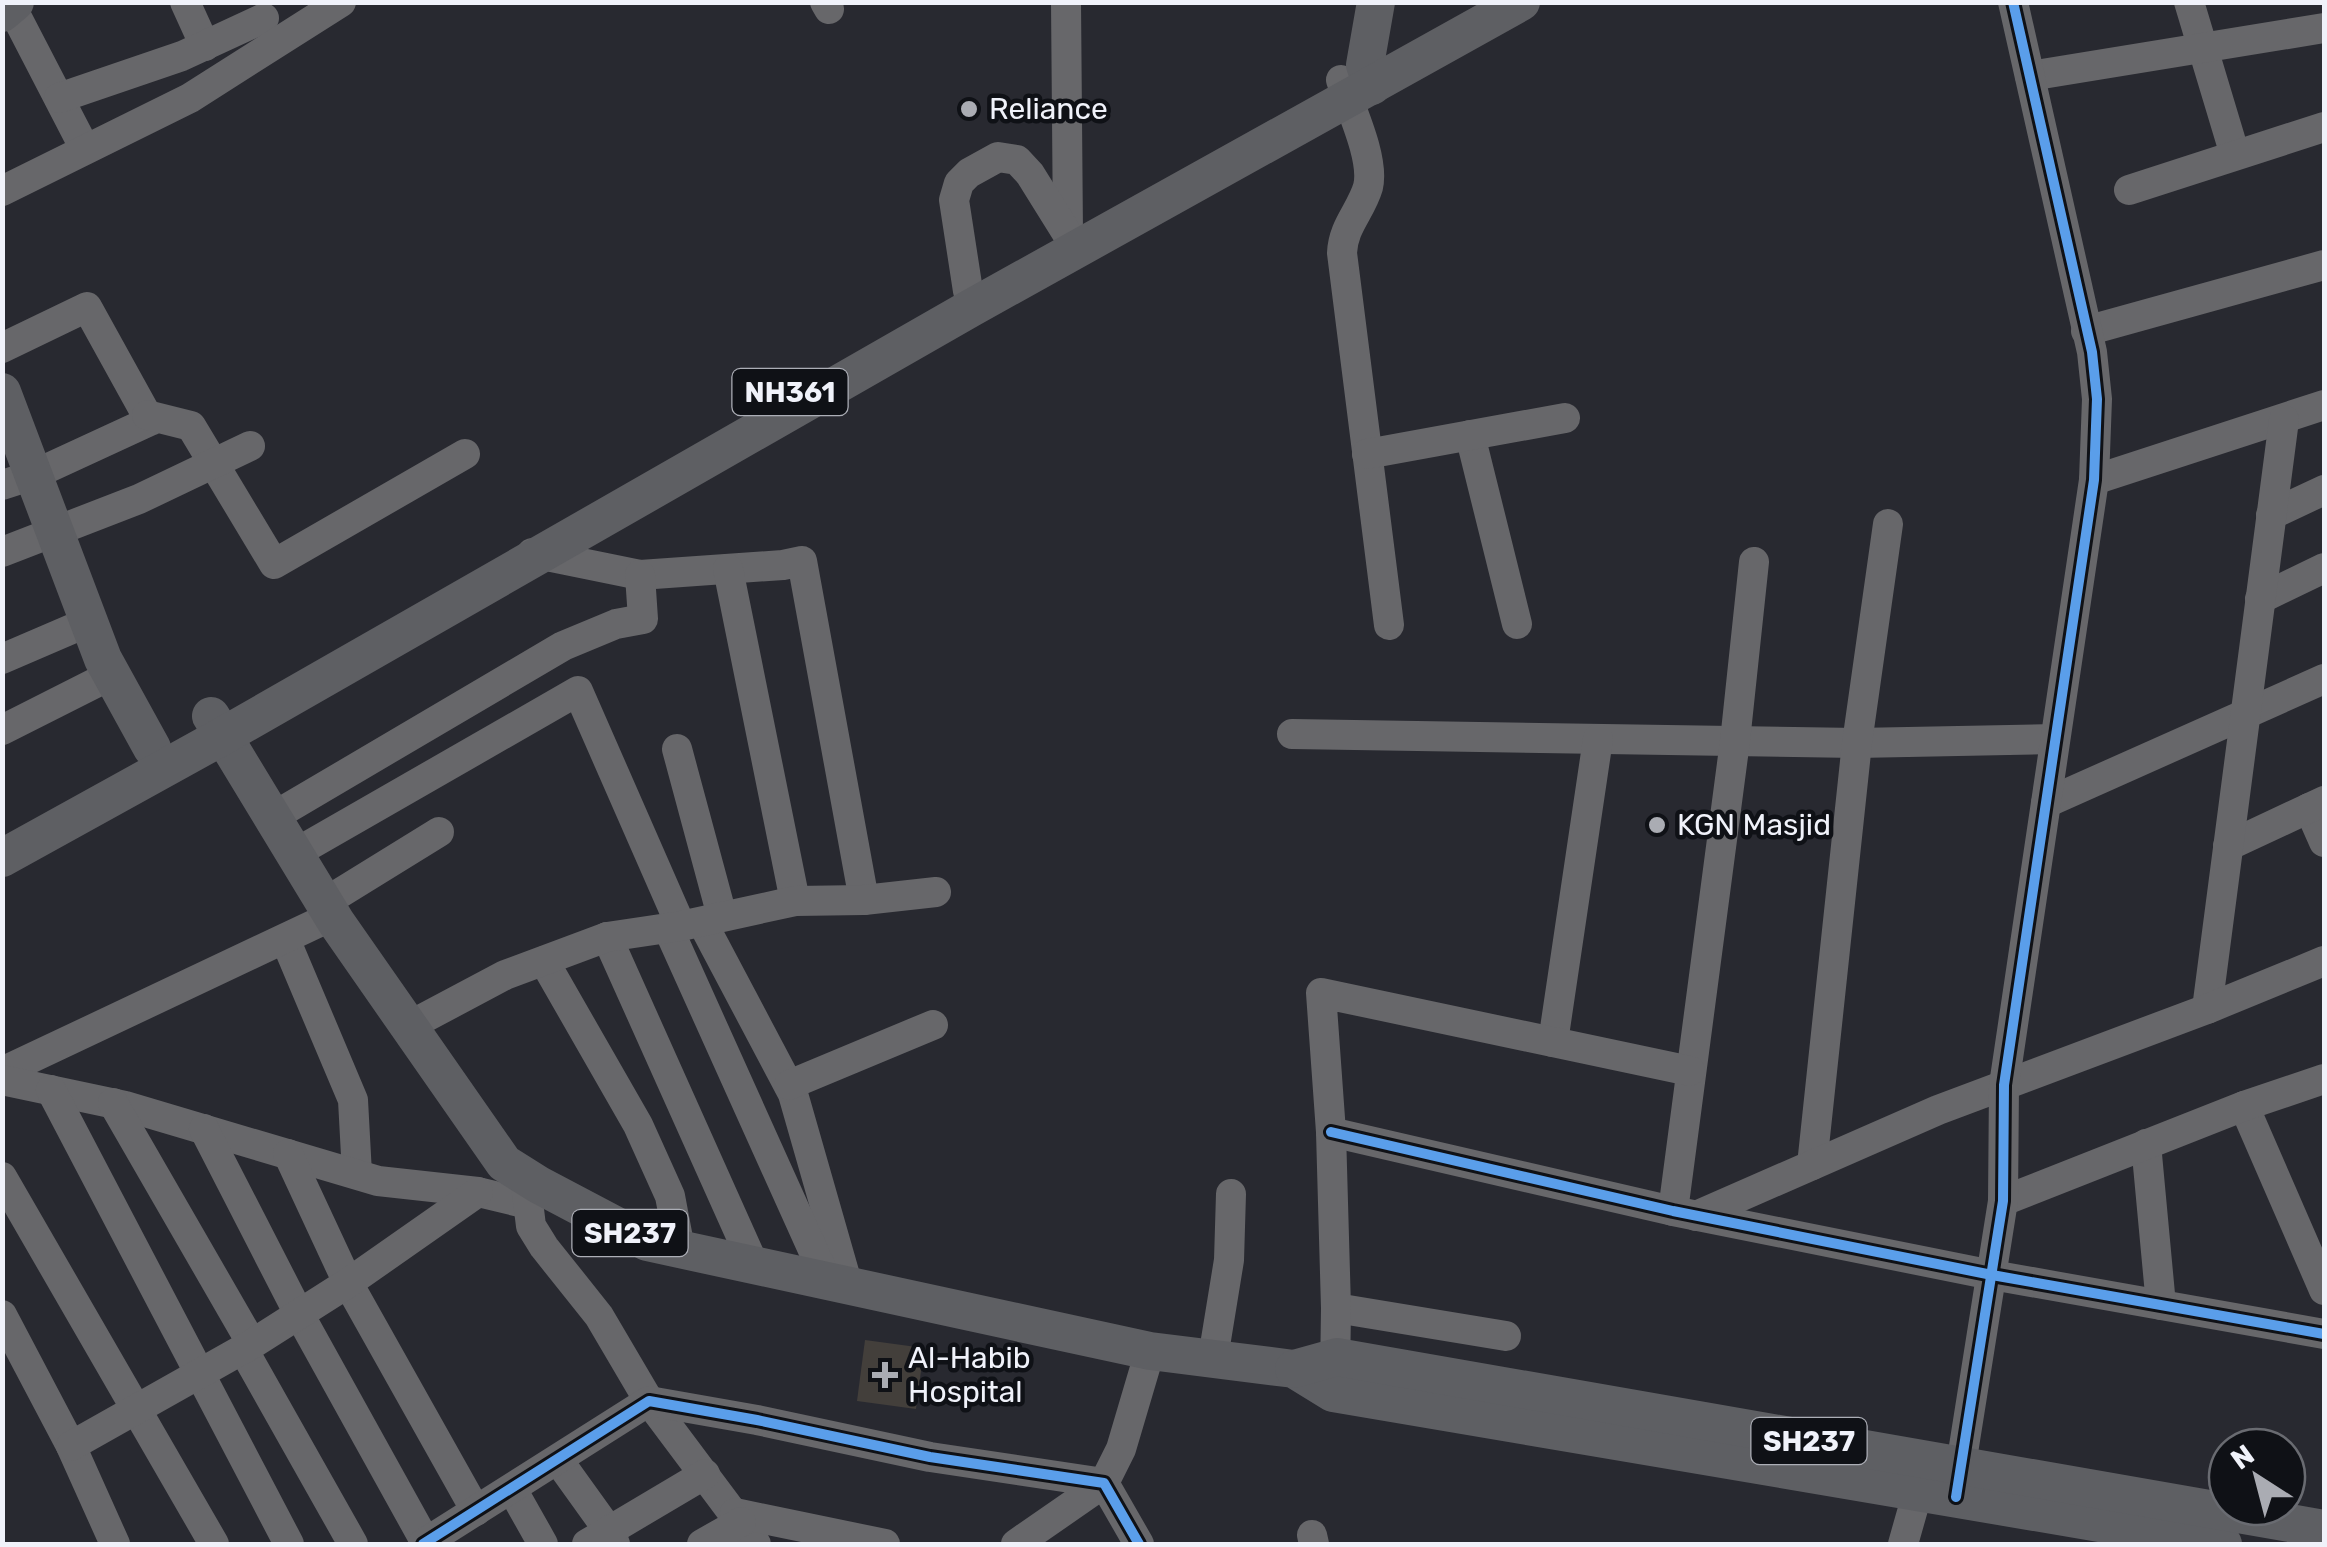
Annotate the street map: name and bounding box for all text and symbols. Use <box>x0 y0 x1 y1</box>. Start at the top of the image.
place label: Reliance <box>989 91 1108 127</box>
marker: Reliance <box>958 98 980 120</box>
road number: NH361 <box>732 369 848 415</box>
place label: KGN Masjid <box>1677 807 1831 843</box>
marker: KGN Masjid <box>1646 814 1668 836</box>
road number: SH237 <box>572 1210 688 1256</box>
place label: Al-Habib Hospital <box>908 1340 1031 1410</box>
marker: Al-Habib Hospital <box>872 1362 898 1388</box>
road number: SH237 <box>1752 1418 1866 1464</box>
north arrow <box>2207 1427 2307 1527</box>
text: N <box>2225 1438 2260 1476</box>

